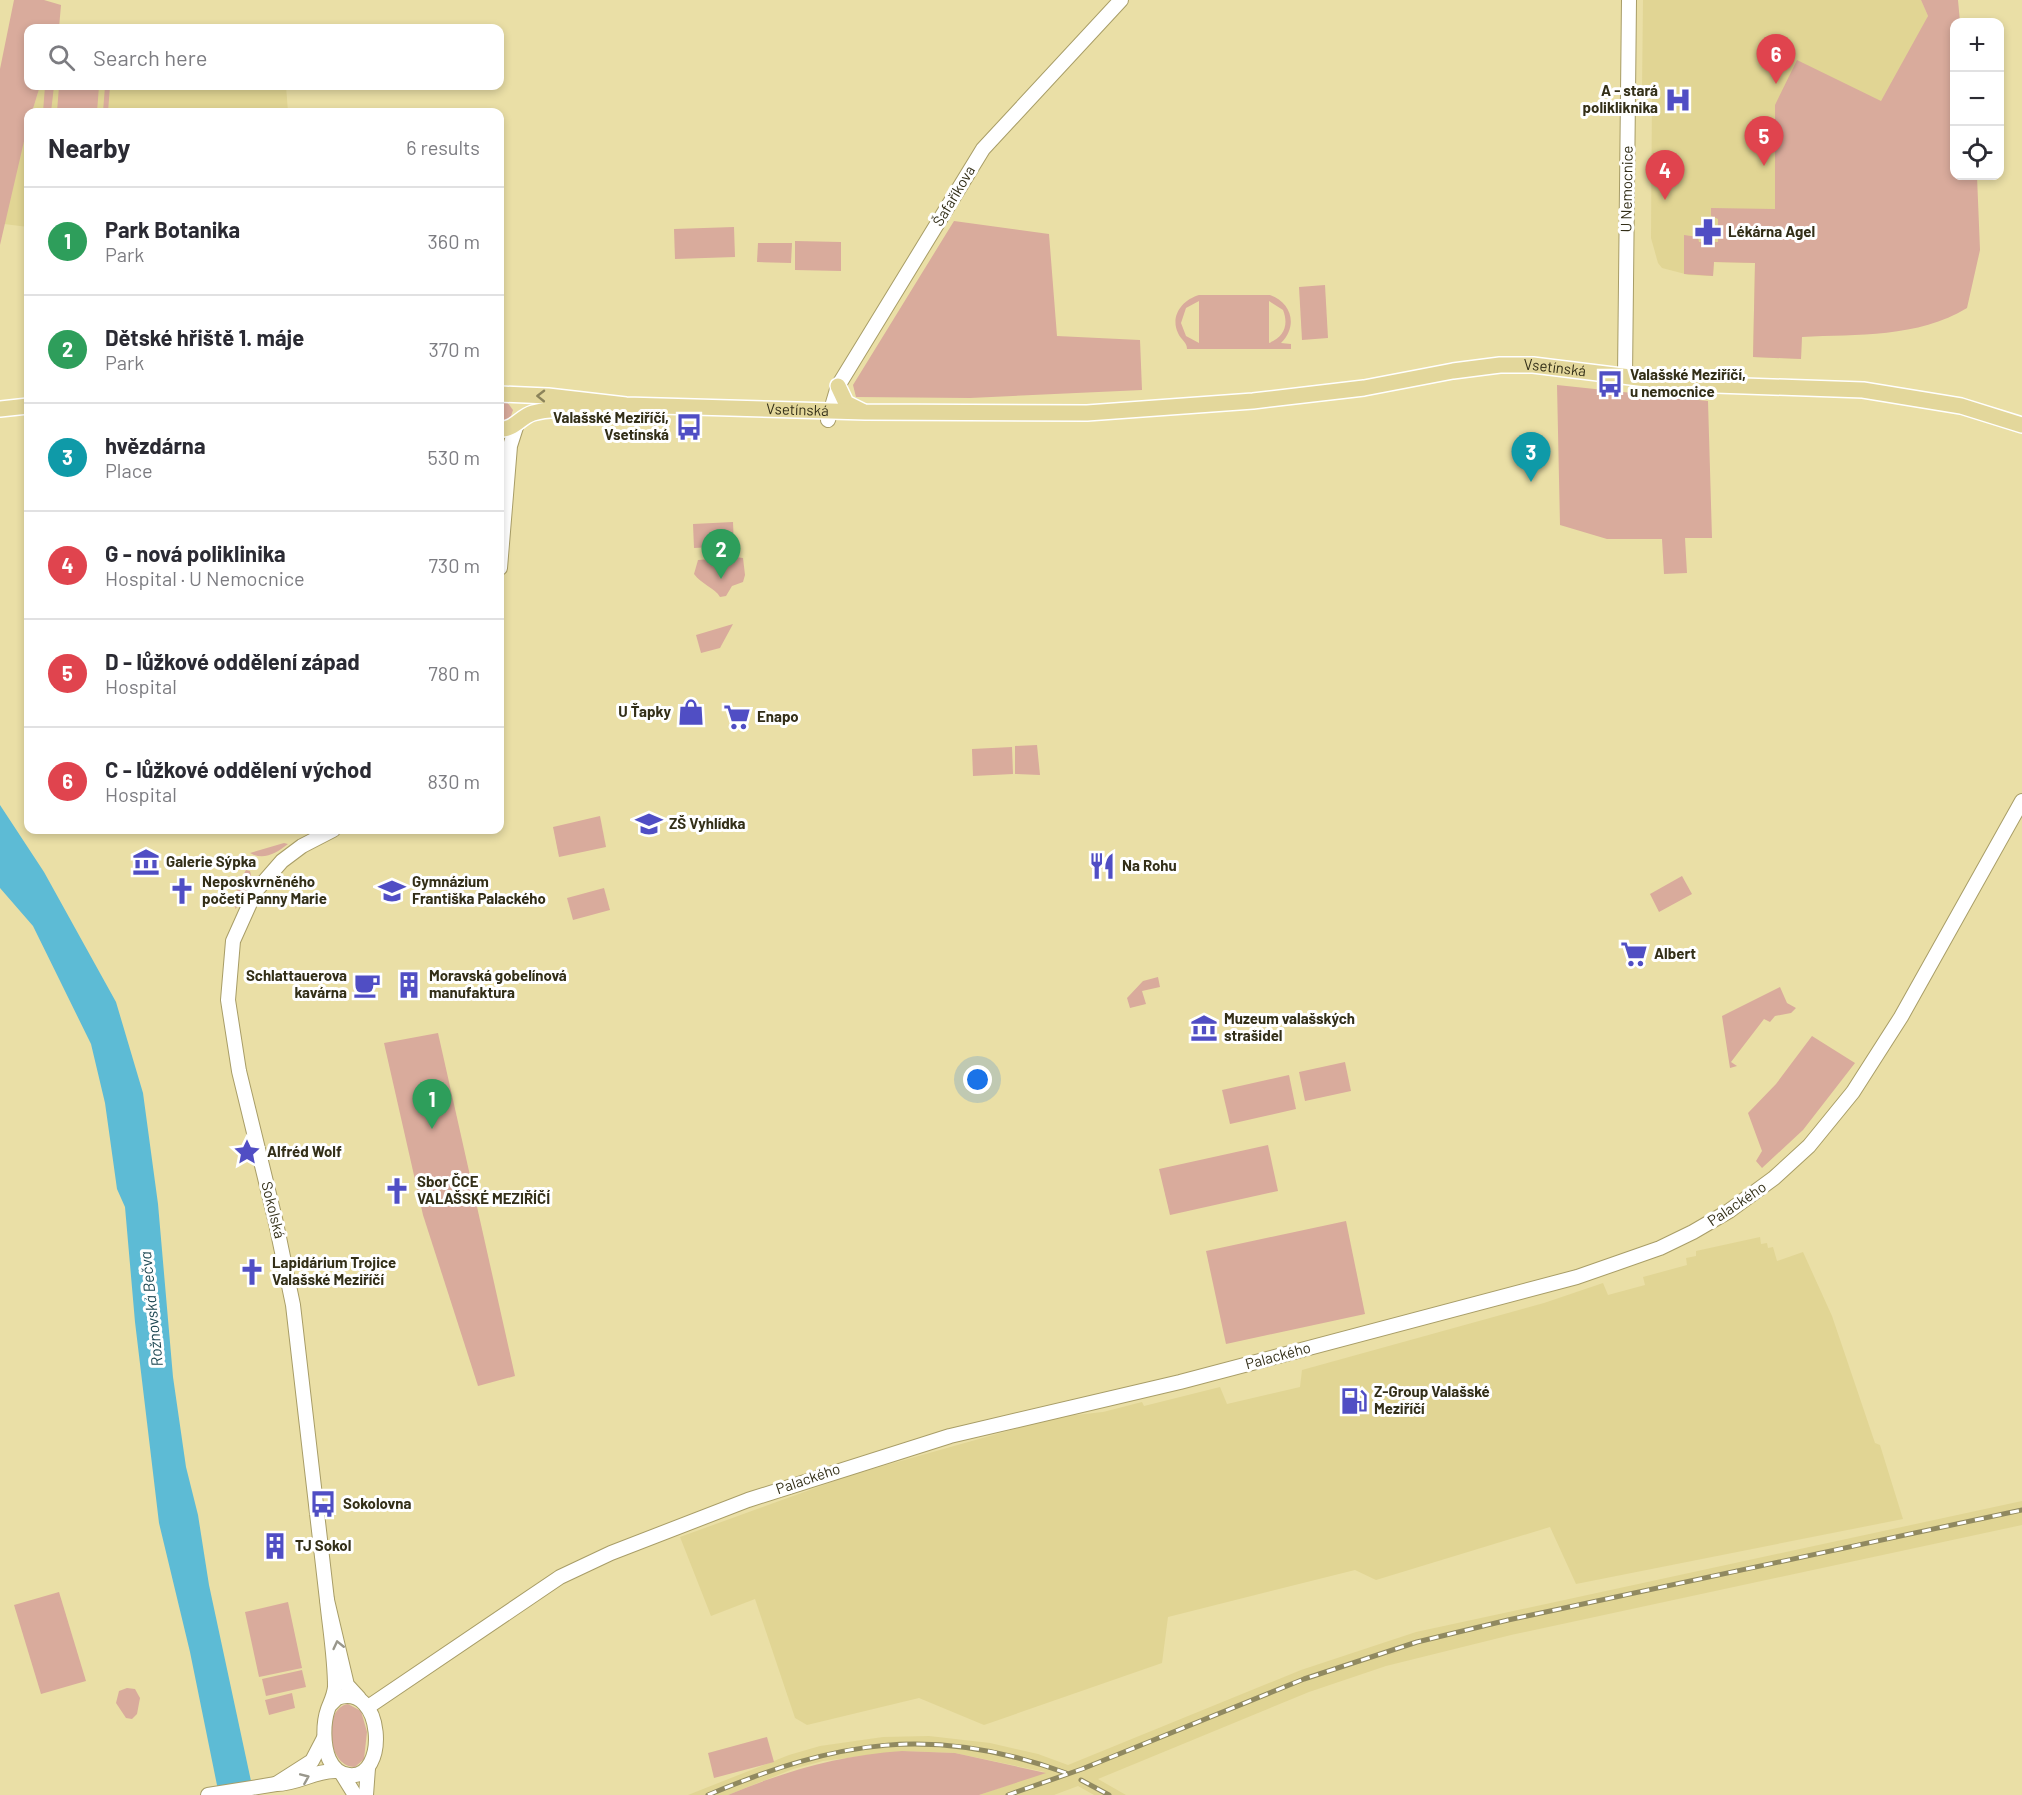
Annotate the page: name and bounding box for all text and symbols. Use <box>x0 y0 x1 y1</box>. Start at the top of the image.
map controls <box>1950 18 2004 180</box>
button: + <box>1950 18 2004 72</box>
search box <box>24 24 504 90</box>
pin: 6 <box>1756 34 1796 84</box>
icon: search <box>45 41 78 74</box>
text: Search here <box>93 44 207 70</box>
button: − <box>1950 72 2004 126</box>
place label: A - stará polikliknika <box>1583 81 1658 116</box>
hospital icon: A - stará polikliknika <box>1663 85 1693 115</box>
pin: 5 <box>1744 116 1784 166</box>
button: locate <box>1950 126 2004 180</box>
text: Nearby <box>48 132 130 163</box>
text: 6 results <box>406 135 480 159</box>
street label: U Nemocnice <box>1616 145 1636 233</box>
pin: 4 <box>1646 150 1684 200</box>
street label: Šafaříkova <box>928 162 978 229</box>
text: Park Botanika <box>105 216 240 242</box>
pharmacy icon: Lékárna Agel <box>1693 217 1723 247</box>
place label: Lékárna Agel <box>1728 222 1815 240</box>
text: 1 <box>64 229 71 253</box>
text: 360 m <box>428 229 480 253</box>
text: Park <box>105 242 144 266</box>
text: Dětské hřiště 1. máje <box>105 324 304 350</box>
text: 2 <box>62 337 73 361</box>
text: 370 m <box>428 337 480 361</box>
text: Park <box>105 350 144 374</box>
street label: Vsetínská <box>1524 355 1587 379</box>
place label: Valašské Meziříčí, u nemocnice <box>1630 365 1746 400</box>
bus stop icon: Valašské Meziříčí, u nemocnice <box>1595 369 1625 399</box>
one-way arrow <box>536 390 545 402</box>
street label: Vsetínská <box>766 399 829 419</box>
place label: Valašské Meziříčí, Vsetínská <box>553 408 669 443</box>
bus stop icon: Valašské Meziříčí, Vsetínská <box>674 412 704 442</box>
text: hvězdárna <box>105 432 206 458</box>
pin: 3 <box>1512 432 1550 482</box>
text: 3 <box>62 445 73 469</box>
text: 530 m <box>428 445 480 469</box>
text: Place <box>105 458 153 482</box>
pin: 2 <box>702 530 740 579</box>
text: G - nová poliklinika <box>105 540 286 566</box>
text: 4 <box>61 553 74 577</box>
text: 730 m <box>428 553 480 577</box>
text: Hospital · U Nemocnice <box>105 566 305 590</box>
text: D - lůžkové oddělení západ <box>105 648 360 674</box>
text: 5 <box>62 661 73 685</box>
text: 780 m <box>428 661 480 685</box>
text: Hospital <box>105 674 177 698</box>
shop icon: U Ťapky <box>676 697 706 727</box>
place label: U Ťapky <box>618 702 671 720</box>
supermarket icon: Enapo <box>722 702 752 732</box>
place label: Enapo <box>757 707 799 725</box>
text: C - lůžkové oddělení východ <box>105 756 372 782</box>
text: 6 <box>62 769 73 793</box>
text: 830 m <box>427 769 480 793</box>
text: Hospital <box>105 782 177 806</box>
school or university icon: ZŠ Vyhlídka <box>634 809 664 839</box>
place label: ZŠ Vyhlídka <box>669 814 745 832</box>
museum icon: Galerie Sýpka <box>131 847 161 877</box>
restaurant icon: Na Rohu <box>1087 851 1117 881</box>
place label: Galerie Sýpka <box>166 852 256 870</box>
place label: Na Rohu <box>1122 856 1177 874</box>
place label: Neposkvrněného početí Panny Marie <box>202 872 327 907</box>
place label: Gymnázium Františka Palackého <box>412 872 546 907</box>
church icon: Neposkvrněného početí Panny Marie <box>167 876 197 906</box>
school or university icon: Gymnázium Františka Palackého <box>377 876 407 906</box>
supermarket icon: Albert <box>1619 939 1649 969</box>
place label: Albert <box>1654 944 1696 962</box>
place label: Schlattauerova kavárna <box>246 966 347 1001</box>
place label: Moravská gobelínová manufaktura <box>429 966 567 1001</box>
cafe icon: Schlattauerova kavárna <box>352 970 382 1000</box>
building icon: Moravská gobelínová manufaktura <box>394 970 424 1000</box>
place label: Muzeum valašských strašidel <box>1224 1009 1355 1044</box>
museum icon: Muzeum valašských strašidel <box>1189 1013 1219 1043</box>
your location <box>963 1065 992 1094</box>
pin: 1 <box>412 1080 452 1129</box>
place icon: Alfréd Wolf <box>232 1137 262 1167</box>
place label: Alfréd Wolf <box>267 1142 342 1160</box>
place label: Sbor ČCE VALAŠSKÉ MEZIŘÍČÍ <box>417 1172 550 1207</box>
church icon: Sbor ČCE VALAŠSKÉ MEZIŘÍČÍ <box>382 1176 412 1206</box>
street label: Palackého <box>1704 1177 1769 1229</box>
street label: Sokolská <box>258 1179 290 1240</box>
water label: Rožnovská Bečva <box>135 1251 166 1368</box>
place label: Lapidárium Trojice Valašské Meziříčí <box>272 1253 396 1288</box>
church icon: Lapidárium Trojice Valašské Meziříčí <box>237 1257 267 1287</box>
street label: Palackého <box>1243 1338 1312 1372</box>
place label: Z-Group Valašské Meziříčí <box>1374 1382 1490 1417</box>
fuel station icon: Z-Group Valašské Meziříčí <box>1339 1386 1369 1416</box>
street label: Palackého <box>773 1459 842 1497</box>
bus stop icon: Sokolovna <box>308 1489 338 1519</box>
place label: Sokolovna <box>343 1494 412 1512</box>
building icon: TJ Sokol <box>260 1531 290 1561</box>
place label: TJ Sokol <box>295 1536 351 1554</box>
one-way arrow <box>332 1641 345 1651</box>
one-way arrow <box>298 1773 309 1785</box>

